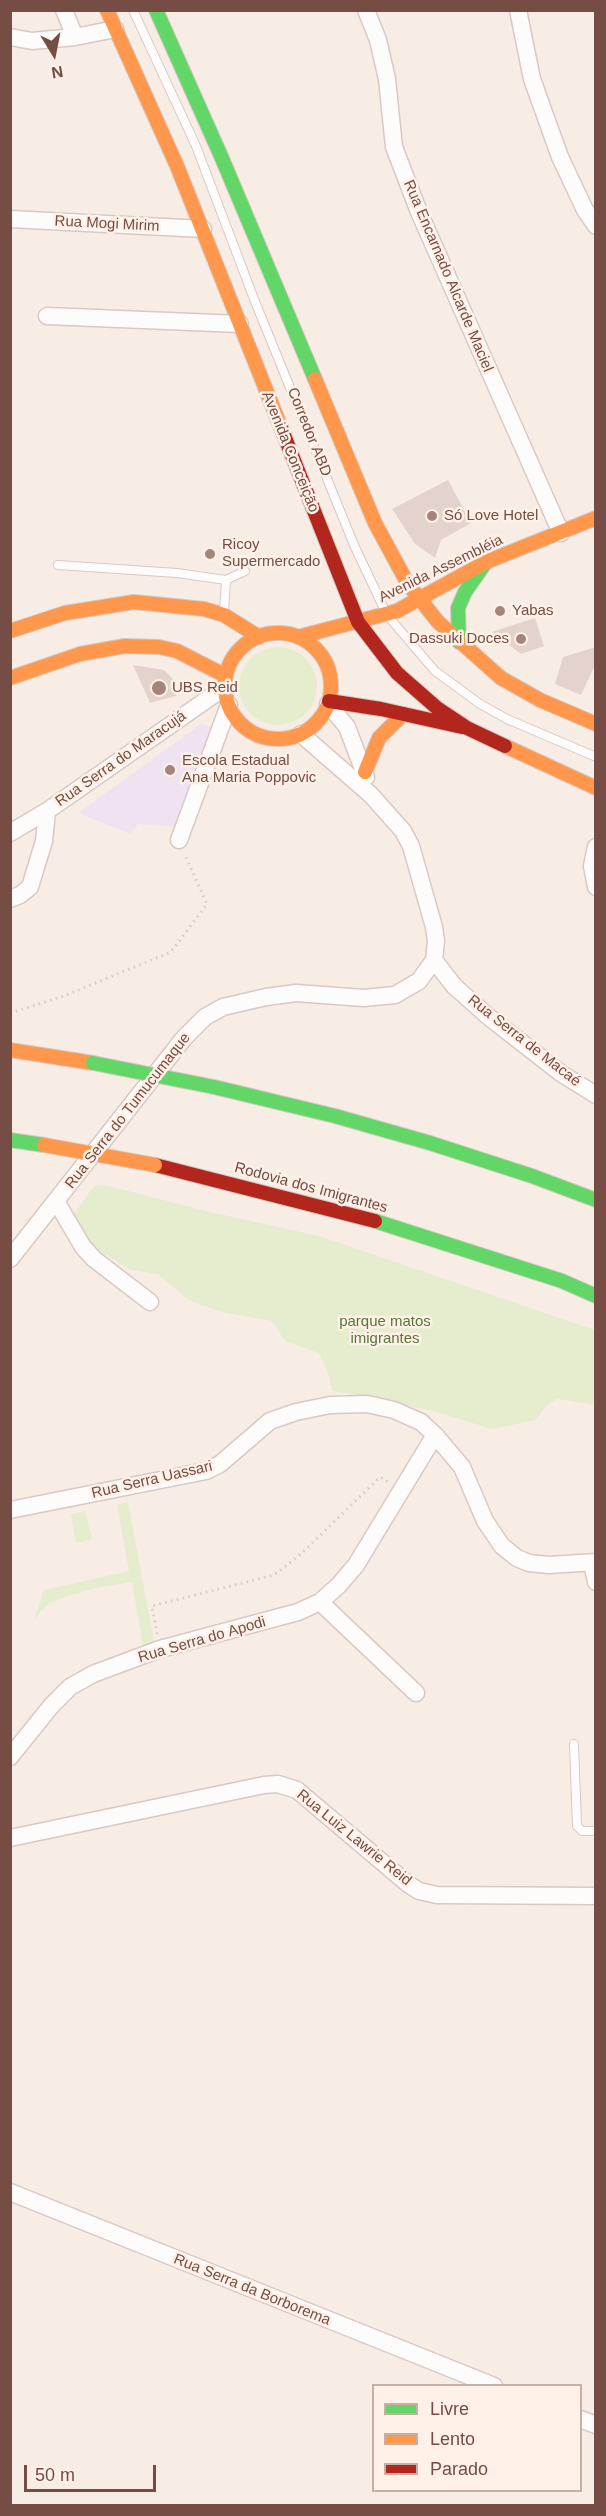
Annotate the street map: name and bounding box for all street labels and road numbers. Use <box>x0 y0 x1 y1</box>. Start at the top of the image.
street label: Rua Encarnado Alcarde Maciel <box>399 177 497 375</box>
street label: Rua Mogi Mirim <box>54 212 160 236</box>
street label: Corredor ABD <box>283 385 335 479</box>
street label: Avenida Conceição <box>257 389 323 515</box>
street label: Avenida Assembléia <box>376 531 506 607</box>
street label: Rua Serra do Maracujá <box>52 707 190 811</box>
street label: Rua Serra de Macaé <box>464 991 584 1091</box>
street label: Rua Serra do Tumucumaque <box>62 1029 194 1193</box>
street label: Rodovia dos Imigrantes <box>233 1159 389 1217</box>
street label: Rua Serra Uassari <box>90 1457 214 1503</box>
street label: Rua Serra do Apodi <box>136 1613 268 1667</box>
street label: Rua Luiz Lawrie Reid <box>293 1786 415 1890</box>
street label: Rua Serra da Borborema <box>171 2250 333 2330</box>

